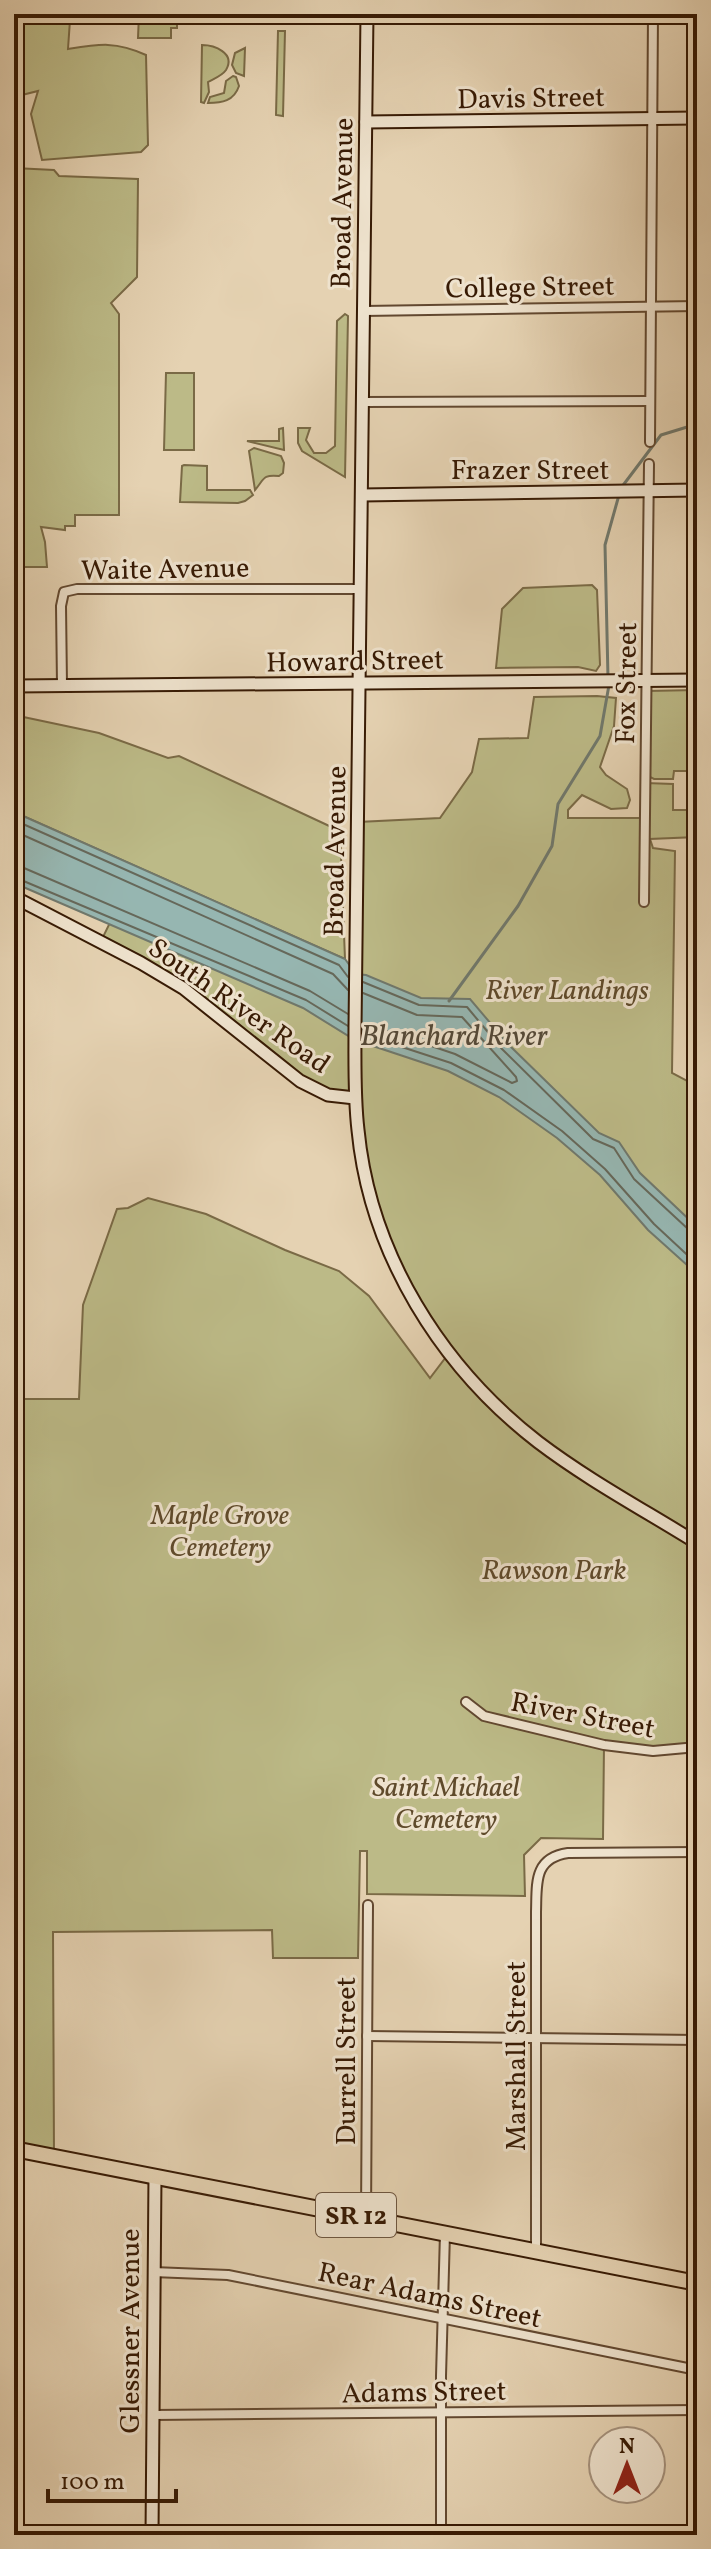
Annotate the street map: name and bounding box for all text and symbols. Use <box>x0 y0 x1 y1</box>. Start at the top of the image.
street label: Davis Street <box>457 79 605 120</box>
street label: Broad Avenue <box>323 117 364 289</box>
street label: College Street <box>445 268 615 309</box>
street label: Frazer Street <box>451 452 609 491</box>
street label: Waite Avenue <box>80 550 250 591</box>
street label: Fox Street <box>607 622 648 744</box>
street label: Howard Street <box>266 641 444 684</box>
street label: Broad Avenue <box>316 765 357 937</box>
street label: South River Road <box>140 930 337 1084</box>
park label: River Landings <box>485 972 649 1011</box>
water label: Blanchard River <box>360 1016 548 1058</box>
park label: Maple Grove Cemetery <box>150 1497 289 1568</box>
park label: Rawson Park <box>482 1552 626 1591</box>
street label: River Street <box>507 1683 658 1750</box>
park label: Saint Michael Cemetery <box>372 1769 520 1840</box>
street label: Marshall Street <box>498 1961 537 2151</box>
street label: Durrell Street <box>328 1977 367 2145</box>
road number: SR 12 <box>316 2193 396 2237</box>
street label: Glessner Avenue <box>112 2229 151 2434</box>
street label: Rear Adams Street <box>314 2254 545 2339</box>
street label: Adams Street <box>341 2373 507 2414</box>
north arrow <box>587 2425 667 2505</box>
text: N <box>619 2432 635 2463</box>
scale bar <box>48 2453 176 2503</box>
text: 100 m <box>60 2466 125 2500</box>

